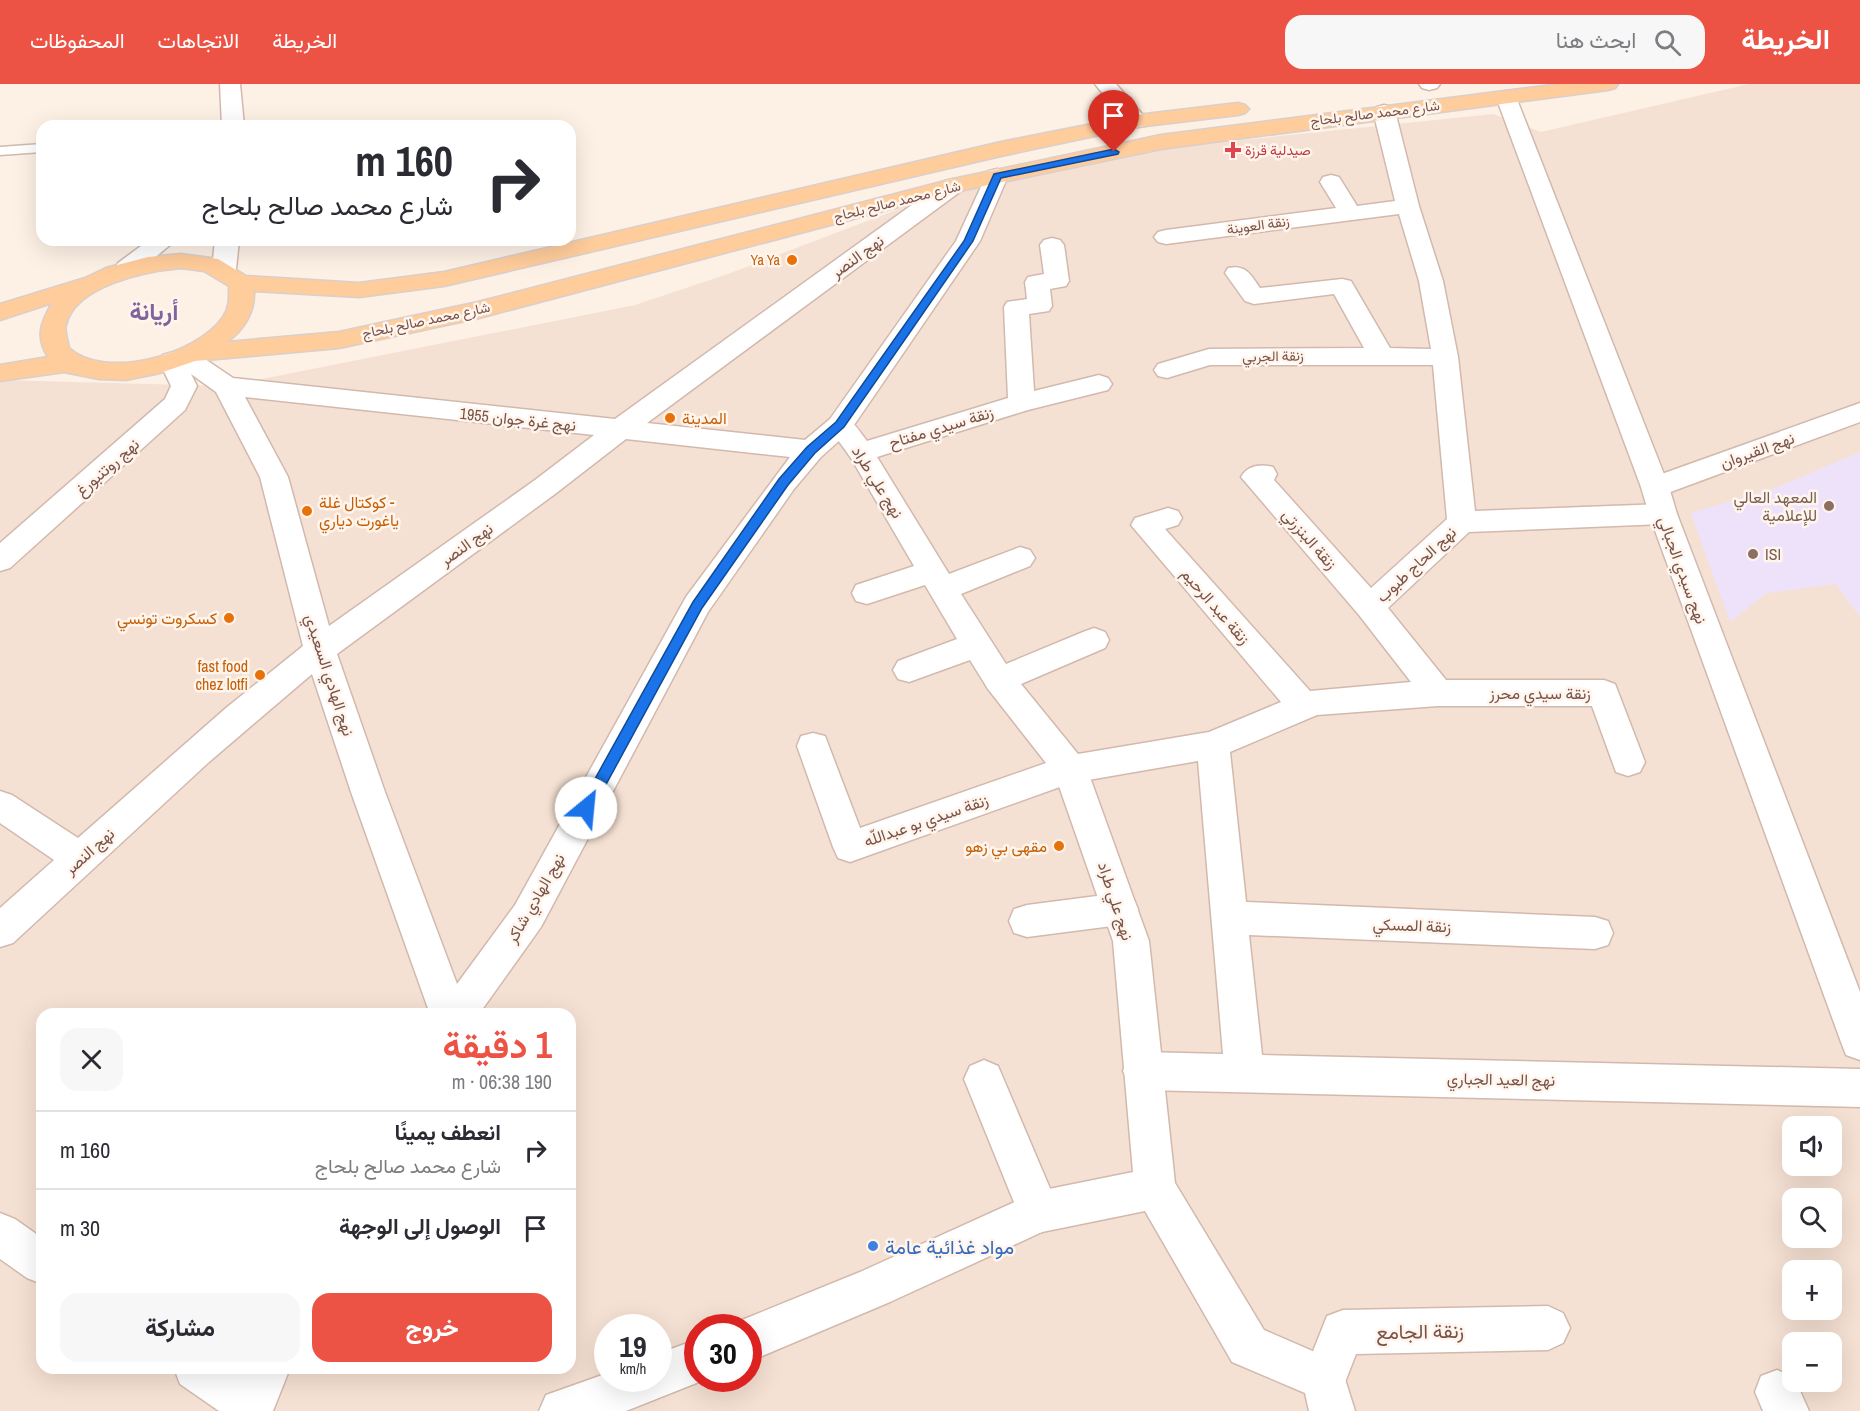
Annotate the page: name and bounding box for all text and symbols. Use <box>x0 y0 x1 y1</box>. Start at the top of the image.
search box <box>1285 15 1705 69</box>
text: الخريطة <box>1741 20 1830 58</box>
text: ابحث هنا <box>1556 25 1636 55</box>
text: المحفوظات <box>30 26 125 55</box>
text: الاتجاهات <box>158 26 239 55</box>
text: الخريطة <box>272 26 337 55</box>
icon: search <box>1651 26 1684 59</box>
pin <box>1088 90 1139 152</box>
street label: شارع محمد صالح بلحاج <box>1309 96 1441 132</box>
icon: arrive <box>1097 99 1130 132</box>
text: 160 m <box>355 133 453 189</box>
place label: صيدلية قرزة <box>1245 141 1311 159</box>
marker: صيدلية قرزة <box>1226 143 1240 157</box>
icon: right <box>474 144 552 222</box>
street label: شارع محمد صالح بلحاج <box>832 176 963 227</box>
text: شارع محمد صالح بلحاج <box>202 187 453 223</box>
street label: زنقة العوينة <box>1225 212 1291 238</box>
street label: نهج النصر <box>825 229 889 284</box>
place label: Ya Ya <box>751 251 781 269</box>
marker: Ya Ya <box>785 253 799 267</box>
district label: أريانة <box>129 295 179 327</box>
street label: شارع محمد صالح بلحاج <box>360 298 492 344</box>
street label: زنقة الجربي <box>1242 346 1304 369</box>
street label: زنقة سيدي مفتاح <box>886 401 997 456</box>
street label: 1955 نهج غرة جوان <box>459 402 577 437</box>
place label: المدينة <box>682 407 727 429</box>
marker: المدينة <box>663 411 677 425</box>
street label: نهج القيروان <box>1717 426 1797 475</box>
street label: نهج روتنبورغ <box>70 433 144 502</box>
street label: نهج علي طراد <box>845 442 909 524</box>
place label: المعهد العالي للإعلامية <box>1734 486 1817 526</box>
place label: كوكتال غلة - ياغورت دياري <box>319 491 399 534</box>
marker: المعهد العالي للإعلامية <box>1822 499 1836 513</box>
marker: كوكتال غلة - ياغورت دياري <box>300 504 314 518</box>
street label: زنقة البنزرتي <box>1275 504 1342 576</box>
street label: نهج سيدي الجبالي <box>1651 513 1713 628</box>
street label: نهج النصر <box>434 517 498 572</box>
street label: نهج الحاج طبوب <box>1371 521 1461 608</box>
place label: ISI <box>1765 543 1781 565</box>
marker: ISI <box>1746 547 1760 561</box>
street label: زنقة عبد الرحيم <box>1177 563 1255 649</box>
place label: كسكروت تونسي <box>117 607 217 632</box>
marker: كسكروت تونسي <box>222 611 236 625</box>
street label: نهج الهادي السعيدي <box>297 611 360 740</box>
place label: fast food chez lotfi <box>195 655 248 695</box>
marker: fast food chez lotfi <box>253 668 267 682</box>
street label: زنقة سيدي محرز <box>1488 682 1591 707</box>
position arrow <box>554 776 618 840</box>
street label: زنقة سيدي بو عبداللّه <box>861 788 992 854</box>
street label: نهج النصر <box>58 822 120 881</box>
place label: مقهى بي زهو <box>965 835 1047 860</box>
marker: مقهى بي زهو <box>1052 839 1066 853</box>
street label: نهج الهادي شاكر <box>500 849 572 949</box>
street label: نهج علي طراد <box>1090 859 1139 944</box>
street label: زنقة المسكي <box>1372 913 1452 940</box>
text: 1 دقيقة <box>442 1021 552 1069</box>
button: close <box>60 1028 123 1091</box>
street label: نهج العيد الجباري <box>1447 1067 1555 1094</box>
text: 190 m · 06:38 <box>452 1068 552 1095</box>
map controls <box>1782 1116 1842 1392</box>
button: sound <box>1782 1116 1842 1176</box>
text: انعطف يمينًا <box>395 1117 501 1147</box>
icon: right <box>519 1134 552 1167</box>
text: 160 m <box>60 1135 110 1165</box>
text: شارع محمد صالح بلحاج <box>315 1152 501 1179</box>
button: search <box>1782 1188 1842 1248</box>
text: الوصول إلى الوجهة <box>339 1211 501 1241</box>
icon: arrive <box>519 1212 552 1245</box>
text: 30 m <box>60 1213 100 1243</box>
place label: مواد غذائية عامة <box>885 1233 1014 1260</box>
marker: مواد غذائية عامة <box>866 1239 880 1253</box>
button: + <box>1782 1260 1842 1320</box>
button: مشاركة <box>60 1293 300 1362</box>
button: خروج <box>312 1293 552 1362</box>
speed limit sign: 30 <box>684 1314 762 1392</box>
street label: زنقة الجامع <box>1376 1317 1464 1346</box>
text: 19 <box>619 1326 647 1366</box>
button: − <box>1782 1332 1842 1392</box>
text: km/h <box>620 1358 646 1379</box>

